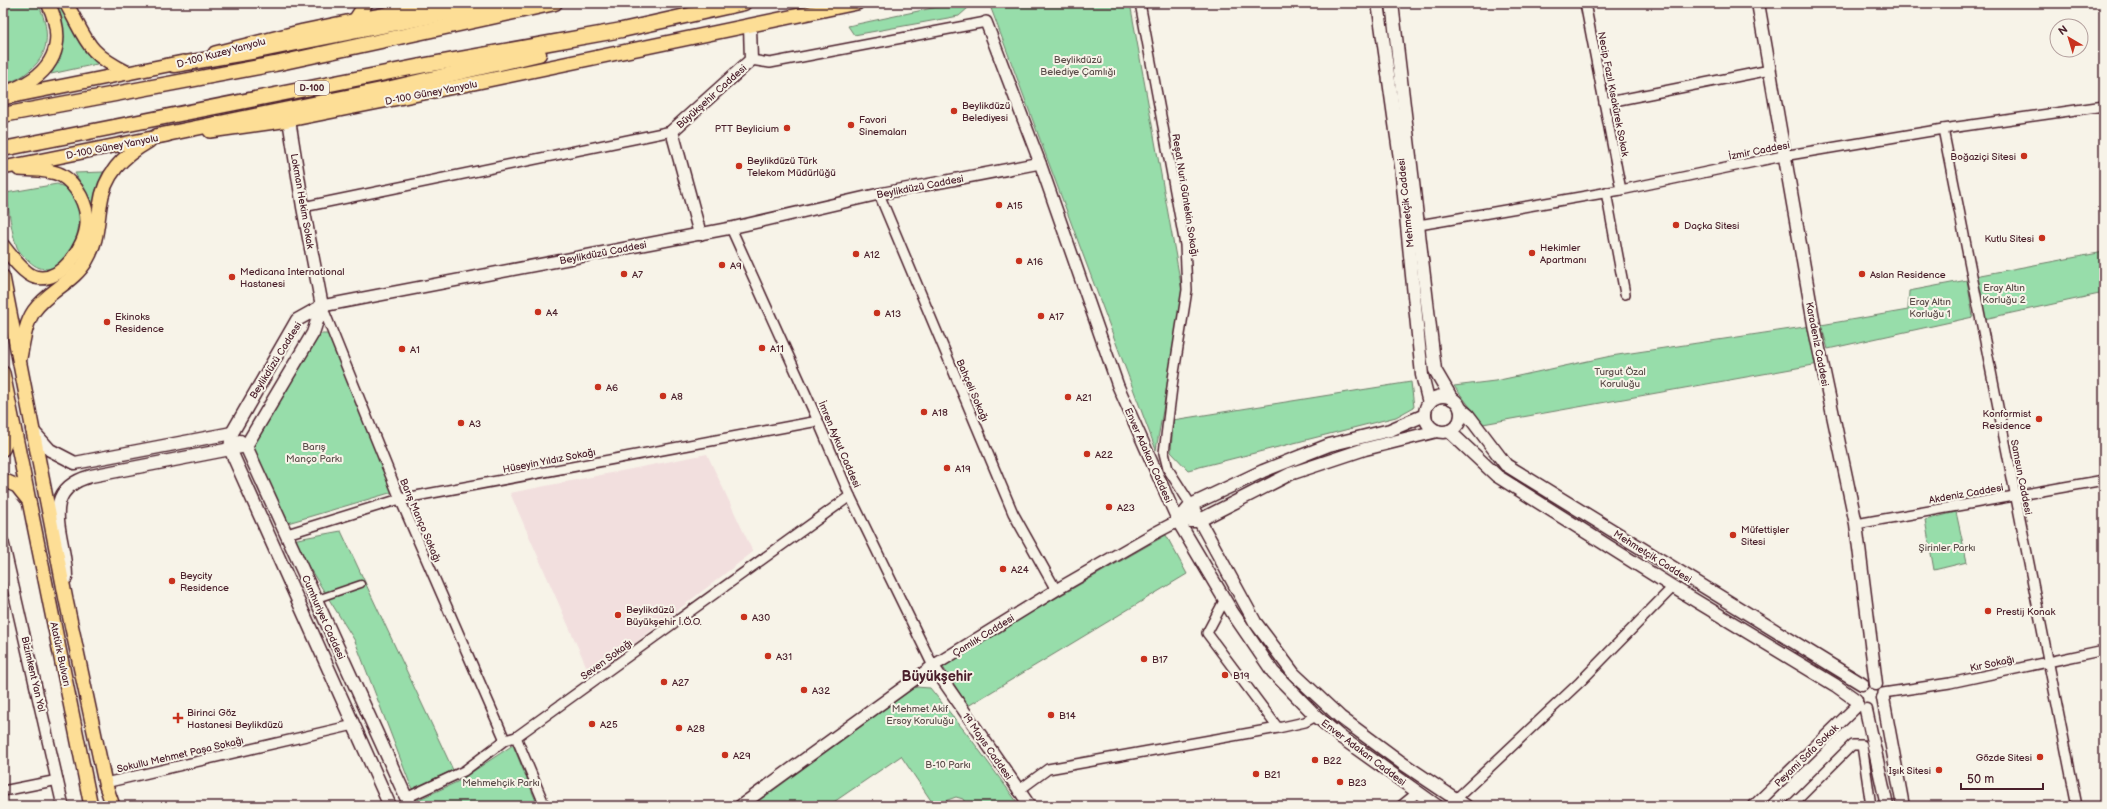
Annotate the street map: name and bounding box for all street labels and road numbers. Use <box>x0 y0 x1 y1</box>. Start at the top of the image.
street label: Necip Fazıl Kısakürek Sokak <box>1595 31 1631 158</box>
street label: D-100 Kuzey Yanyolu <box>176 35 267 71</box>
street label: Büyükşehir Caddesi <box>674 62 749 131</box>
street label: D-100 Güney Yanyolu <box>384 78 478 108</box>
road number: D-100 <box>295 81 329 95</box>
street label: D-100 Güney Yanyolu <box>65 132 159 162</box>
street label: Reşat Nuri Güntekin Sokağı <box>1169 133 1201 257</box>
street label: İzmir Caddesi <box>1728 139 1791 163</box>
street label: Lokman Hekim Sokak <box>288 153 316 250</box>
street label: Mehmetçik Caddesi <box>1395 158 1417 248</box>
street label: Beylikdüzü Caddesi <box>876 173 965 201</box>
street label: Beylikdüzü Caddesi <box>559 239 648 267</box>
street label: Karadeniz Caddesi <box>1803 301 1831 387</box>
street label: Beylikdüzü Caddesi <box>247 320 304 401</box>
street label: Bahçeli Sokağı <box>954 357 991 423</box>
street label: İmren Aykut Caddesi <box>815 399 863 490</box>
street label: Enver Adakan Caddesi <box>1122 406 1174 505</box>
street label: Samsun Caddesi <box>2008 439 2034 516</box>
street label: Hüseyin Yıldız Sokağı <box>502 446 597 476</box>
street label: Barış Manço Sokağı <box>397 477 443 564</box>
street label: Akdeniz Caddesi <box>1928 482 2004 506</box>
street label: Mehmetçik Caddesi <box>1611 528 1694 586</box>
street label: Cumhuriyet Caddesi <box>299 573 347 661</box>
street label: Çamlık Caddesi <box>950 612 1017 660</box>
street label: Atatürk Bulvarı <box>47 621 73 687</box>
street label: Bizimkent Yan Yol <box>18 635 48 713</box>
street label: Seven Sokağı <box>578 637 635 683</box>
street label: Kır Sokağı <box>1969 653 2016 675</box>
street label: 19 Mayıs Caddesi <box>960 711 1015 782</box>
street label: Enver Adakan Caddesi <box>1319 717 1408 788</box>
street label: Peyami Safa Sokak <box>1772 722 1841 789</box>
street label: Sokullu Mehmet Paşa Sokağı <box>116 735 245 775</box>

